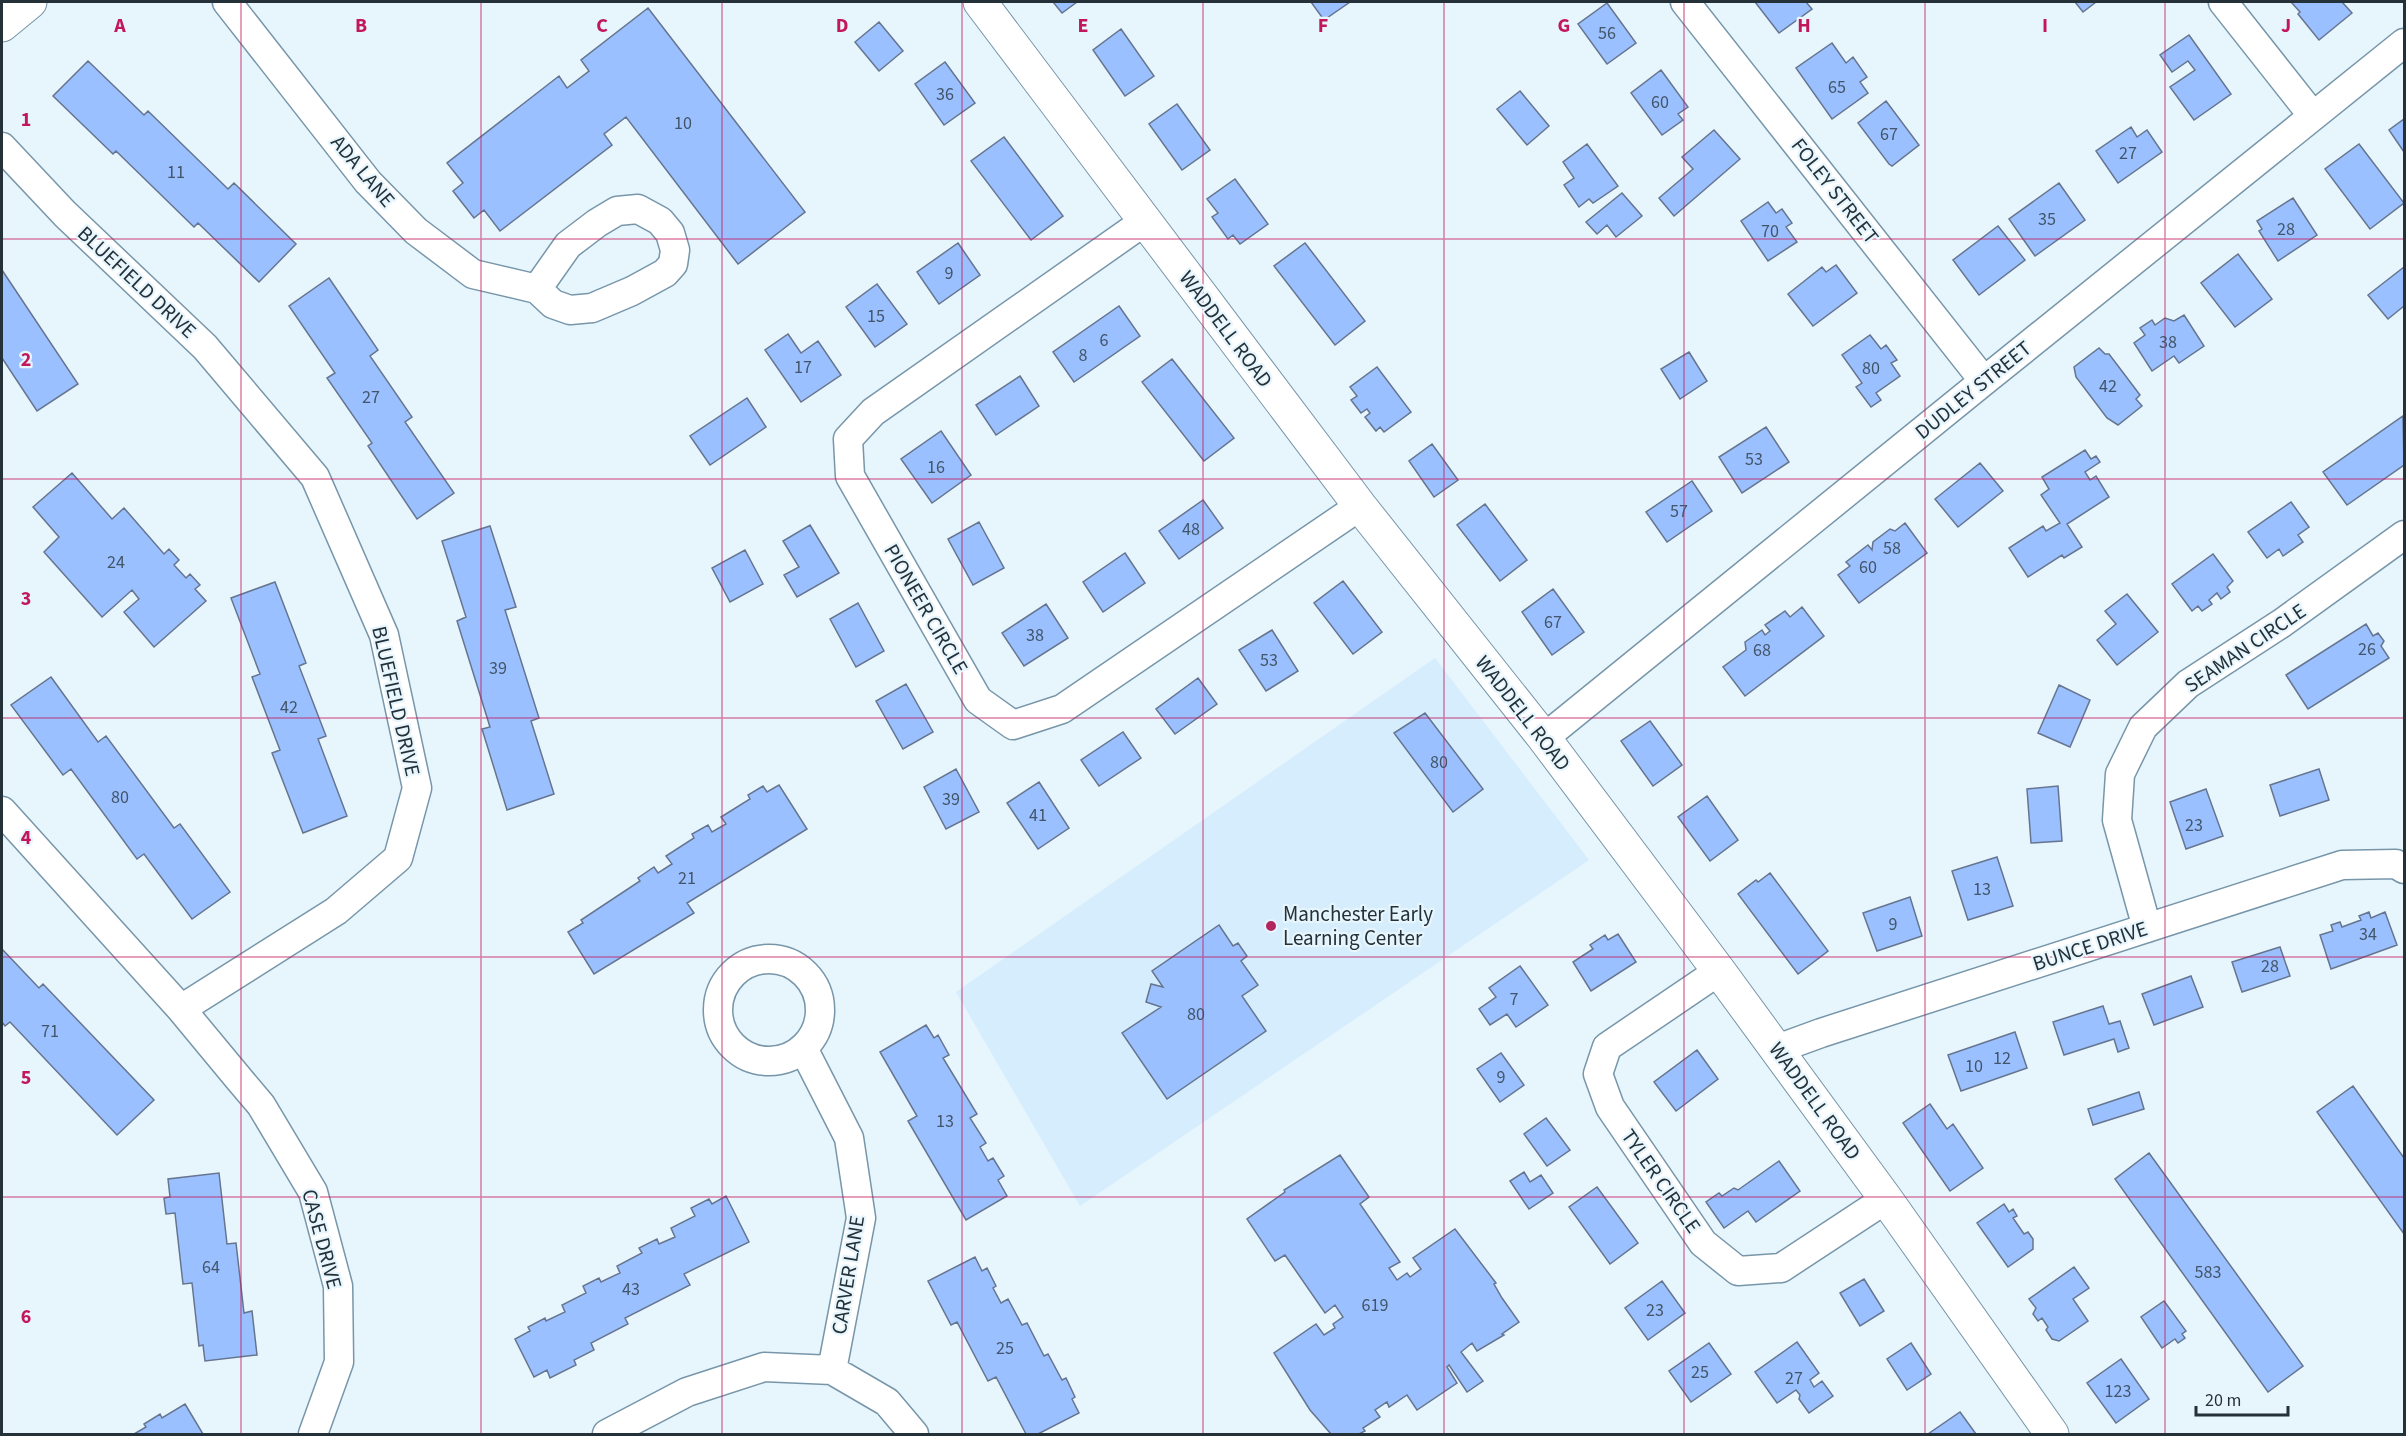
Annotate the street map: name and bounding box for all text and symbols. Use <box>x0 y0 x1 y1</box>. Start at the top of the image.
text: A <box>113 12 126 40</box>
text: B <box>355 12 367 40</box>
text: C <box>596 12 608 40</box>
text: D <box>836 12 848 40</box>
text: E <box>1078 12 1088 40</box>
text: F <box>1318 12 1328 40</box>
text: G <box>1558 12 1570 40</box>
text: H <box>1797 12 1811 40</box>
text: I <box>2042 12 2048 40</box>
text: J <box>2281 12 2291 40</box>
house number: 56 <box>1598 21 1616 46</box>
house number: 65 <box>1828 75 1846 100</box>
house number: 36 <box>936 82 954 107</box>
house number: 60 <box>1651 90 1669 115</box>
text: 1 <box>21 106 31 134</box>
house number: 10 <box>674 111 692 136</box>
house number: 67 <box>1880 122 1898 147</box>
street label: ADA LANE <box>324 128 402 214</box>
street label: FOLEY STREET <box>1784 132 1886 250</box>
house number: 27 <box>2119 141 2137 166</box>
house number: 11 <box>167 160 185 185</box>
house number: 35 <box>2038 207 2056 232</box>
house number: 28 <box>2277 217 2295 242</box>
street label: BLUEFIELD DRIVE <box>71 219 203 345</box>
house number: 70 <box>1761 219 1779 244</box>
house number: 9 <box>945 261 954 286</box>
street label: WADDELL ROAD <box>1172 264 1280 394</box>
house number: 15 <box>867 304 885 329</box>
house number: 6 <box>1100 328 1109 353</box>
house number: 38 <box>2159 330 2177 355</box>
street label: DUDLEY STREET <box>1908 334 2038 446</box>
house number: 8 <box>1079 343 1088 368</box>
text: 2 <box>21 346 31 374</box>
house number: 17 <box>794 355 812 380</box>
house number: 80 <box>1862 356 1880 381</box>
house number: 42 <box>2099 374 2117 399</box>
house number: 27 <box>362 385 380 410</box>
house number: 53 <box>1745 447 1763 472</box>
house number: 16 <box>927 455 945 480</box>
house number: 57 <box>1670 499 1688 524</box>
house number: 48 <box>1182 517 1200 542</box>
house number: 58 <box>1883 536 1901 561</box>
street label: PIONEER CIRCLE <box>877 538 975 680</box>
house number: 24 <box>107 550 125 575</box>
house number: 60 <box>1859 555 1877 580</box>
text: 3 <box>21 585 31 613</box>
street label: SEAMAN CIRCLE <box>2178 596 2312 700</box>
house number: 67 <box>1544 610 1562 635</box>
street label: BLUEFIELD DRIVE <box>364 623 428 779</box>
house number: 38 <box>1026 623 1044 648</box>
house number: 26 <box>2358 637 2376 662</box>
house number: 68 <box>1753 638 1771 663</box>
house number: 53 <box>1260 648 1278 673</box>
street label: WADDELL ROAD <box>1468 649 1578 777</box>
house number: 39 <box>489 656 507 681</box>
house number: 42 <box>280 695 298 720</box>
house number: 80 <box>1430 750 1448 775</box>
house number: 80 <box>111 785 129 810</box>
house number: 39 <box>942 787 960 812</box>
house number: 41 <box>1029 803 1047 828</box>
house number: 23 <box>2185 813 2203 838</box>
text: 4 <box>21 824 32 852</box>
house number: 21 <box>678 866 696 891</box>
house number: 13 <box>1973 877 1991 902</box>
place label: Manchester Early Learning Center <box>1283 899 1433 953</box>
house number: 9 <box>1889 912 1898 937</box>
street label: BUNCE DRIVE <box>2029 913 2151 979</box>
marker: Manchester Early Learning Center <box>1264 919 1278 933</box>
house number: 34 <box>2359 922 2377 947</box>
house number: 28 <box>2261 954 2279 979</box>
house number: 7 <box>1510 987 1519 1012</box>
house number: 80 <box>1187 1002 1205 1027</box>
house number: 71 <box>41 1019 59 1044</box>
street label: WADDELL ROAD <box>1762 1036 1868 1166</box>
house number: 12 <box>1993 1046 2011 1071</box>
house number: 10 <box>1965 1054 1983 1079</box>
text: 5 <box>21 1064 31 1092</box>
house number: 9 <box>1497 1065 1506 1090</box>
house number: 13 <box>936 1109 954 1134</box>
street label: TYLER CIRCLE <box>1614 1123 1708 1239</box>
street label: CASE DRIVE <box>294 1186 350 1292</box>
street label: CARVER LANE <box>824 1213 872 1337</box>
house number: 64 <box>202 1255 220 1280</box>
house number: 583 <box>2195 1260 2221 1285</box>
house number: 43 <box>622 1277 640 1302</box>
house number: 619 <box>1362 1293 1388 1318</box>
house number: 23 <box>1646 1298 1664 1323</box>
text: 6 <box>21 1303 31 1331</box>
house number: 25 <box>996 1336 1014 1361</box>
house number: 25 <box>1691 1360 1709 1385</box>
house number: 27 <box>1785 1366 1803 1391</box>
house number: 123 <box>2105 1379 2131 1404</box>
scale bar <box>2196 1379 2288 1417</box>
text: 20 m <box>2205 1388 2241 1413</box>

